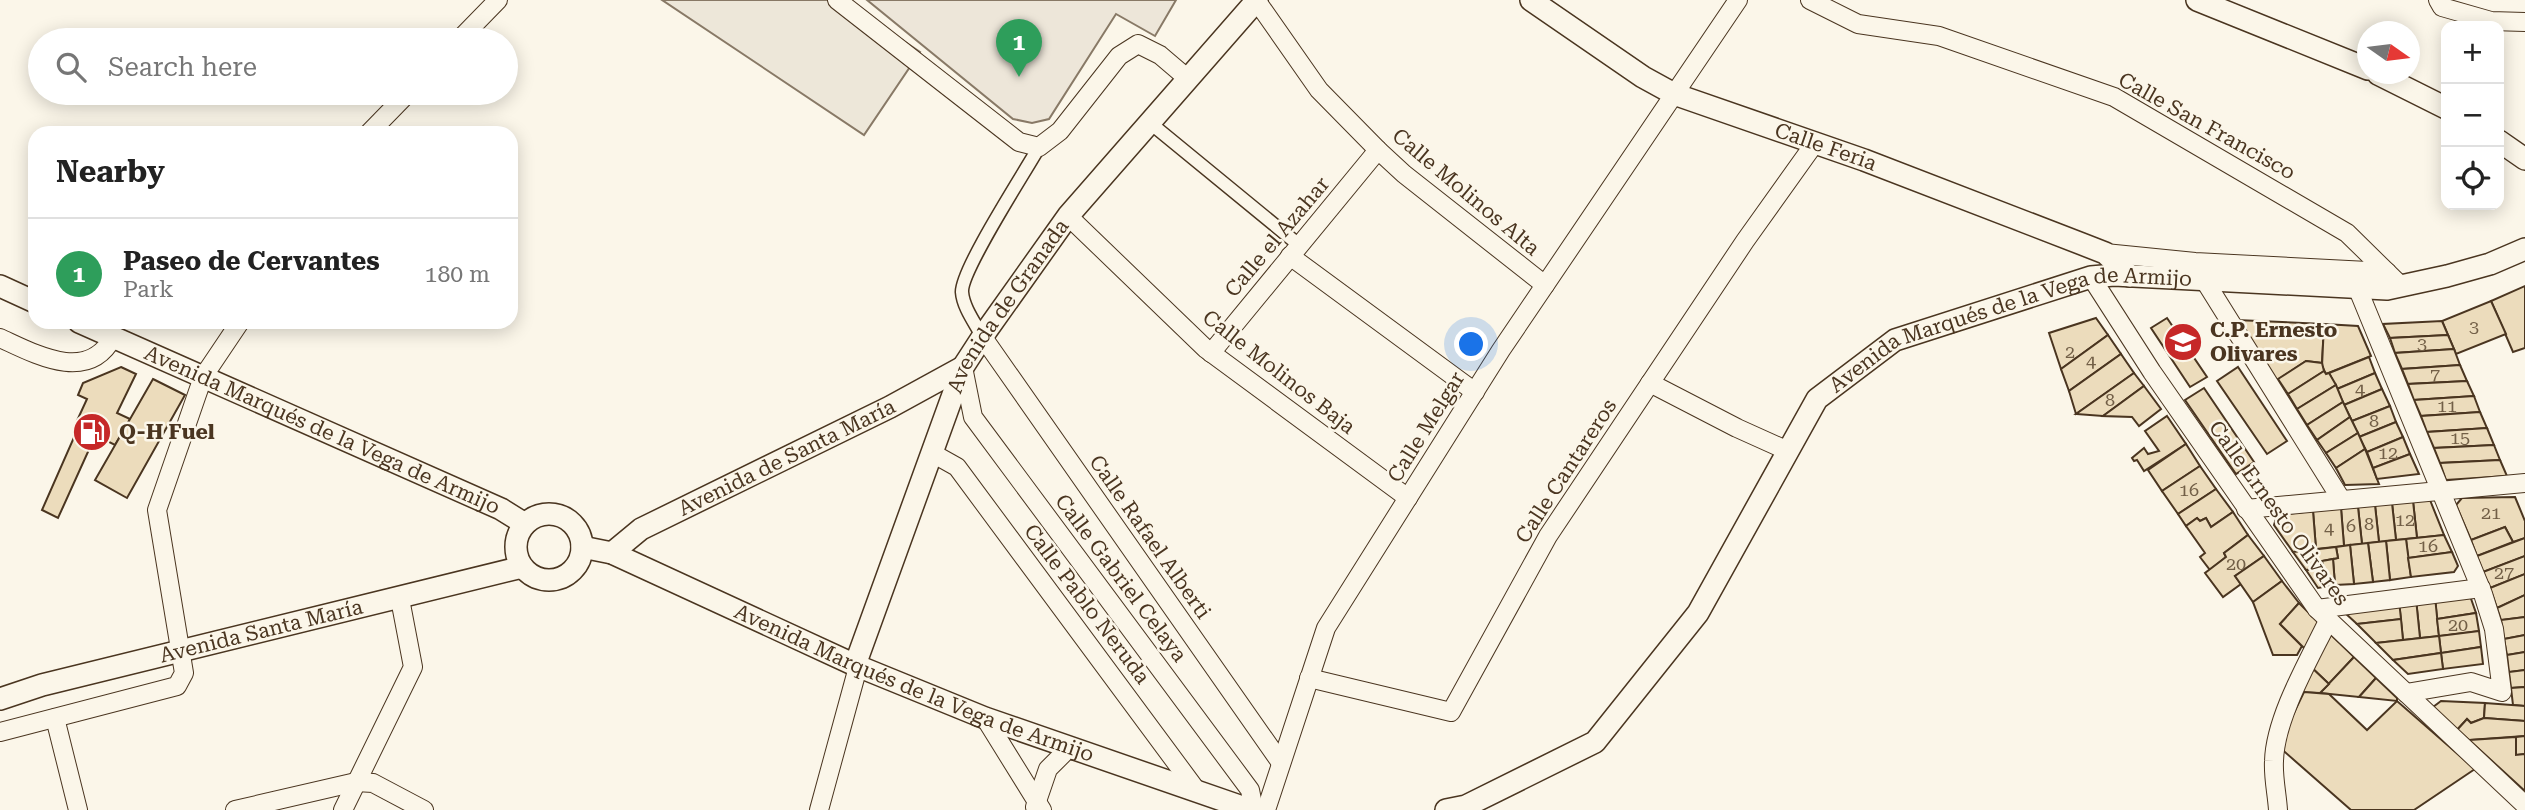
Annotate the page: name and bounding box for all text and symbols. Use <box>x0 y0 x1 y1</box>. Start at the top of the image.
pin: 1 <box>996 19 1042 77</box>
north arrow <box>2357 21 2420 84</box>
map controls <box>2441 21 2504 210</box>
button: + <box>2441 21 2504 84</box>
search box <box>28 28 518 105</box>
icon: search <box>52 48 90 86</box>
text: Search here <box>108 52 257 82</box>
street label: Calle San Francisco <box>2114 67 2300 185</box>
button: − <box>2441 84 2504 147</box>
street label: Calle Feria <box>1772 118 1881 176</box>
street label: Calle Molinos Alta <box>1388 124 1545 261</box>
button: locate <box>2441 147 2504 210</box>
text: Nearby <box>56 154 165 189</box>
street label: Calle el Azahar <box>1220 172 1334 302</box>
street label: Avenida de Granada <box>943 214 1074 396</box>
text: Paseo de Cervantes <box>123 246 380 276</box>
text: 1 <box>73 261 85 288</box>
text: 180 m <box>425 261 490 288</box>
street label: Avenida Marqués de la Vega de Armijo <box>1825 263 2193 397</box>
text: Park <box>123 276 174 303</box>
street label: Calle Molinos Baja <box>1198 305 1360 439</box>
house number: 3 <box>2469 316 2479 337</box>
place label: C.P. Ernesto Olivares <box>2210 318 2337 366</box>
school or university icon: C.P. Ernesto Olivares <box>2162 321 2204 363</box>
your location <box>1454 327 1488 361</box>
house number: 3 <box>2417 333 2427 354</box>
street label: Avenida Marqués de la Vega de Armijo <box>141 341 504 519</box>
house number: 2 <box>2065 341 2075 362</box>
house number: 4 <box>2086 350 2096 371</box>
house number: 7 <box>2430 364 2440 385</box>
street label: Calle Melgar <box>1383 367 1470 487</box>
house number: 4 <box>2355 378 2365 399</box>
house number: 8 <box>2105 389 2115 410</box>
street label: Avenida de Santa María <box>674 394 900 521</box>
street label: Calle Cantareros <box>1511 395 1621 547</box>
house number: 11 <box>2437 395 2457 416</box>
house number: 8 <box>2369 410 2379 431</box>
fuel station icon: Q-H Fuel <box>71 411 113 453</box>
street label: Calle Ernesto Olivares <box>2204 416 2354 610</box>
place label: Q-H Fuel <box>119 420 215 444</box>
house number: 15 <box>2450 427 2470 448</box>
house number: 12 <box>2378 442 2398 463</box>
street label: Calle Rafael Alberti <box>1084 451 1216 624</box>
house number: 16 <box>2179 479 2199 500</box>
street label: Calle Gabriel Celaya <box>1050 490 1192 667</box>
house number: 21 <box>2481 502 2501 523</box>
house number: 12 <box>2395 509 2415 530</box>
house number: 8 <box>2364 513 2374 534</box>
house number: 6 <box>2346 515 2356 536</box>
house number: 4 <box>2324 517 2334 538</box>
street label: Calle Pablo Neruda <box>1019 520 1155 689</box>
house number: 16 <box>2418 535 2438 556</box>
house number: 20 <box>2226 553 2246 574</box>
house number: 27 <box>2494 562 2514 583</box>
street label: Avenida Santa María <box>157 594 366 668</box>
street label: Avenida Marqués de la Vega de Armijo <box>731 599 1097 767</box>
house number: 20 <box>2448 614 2468 635</box>

